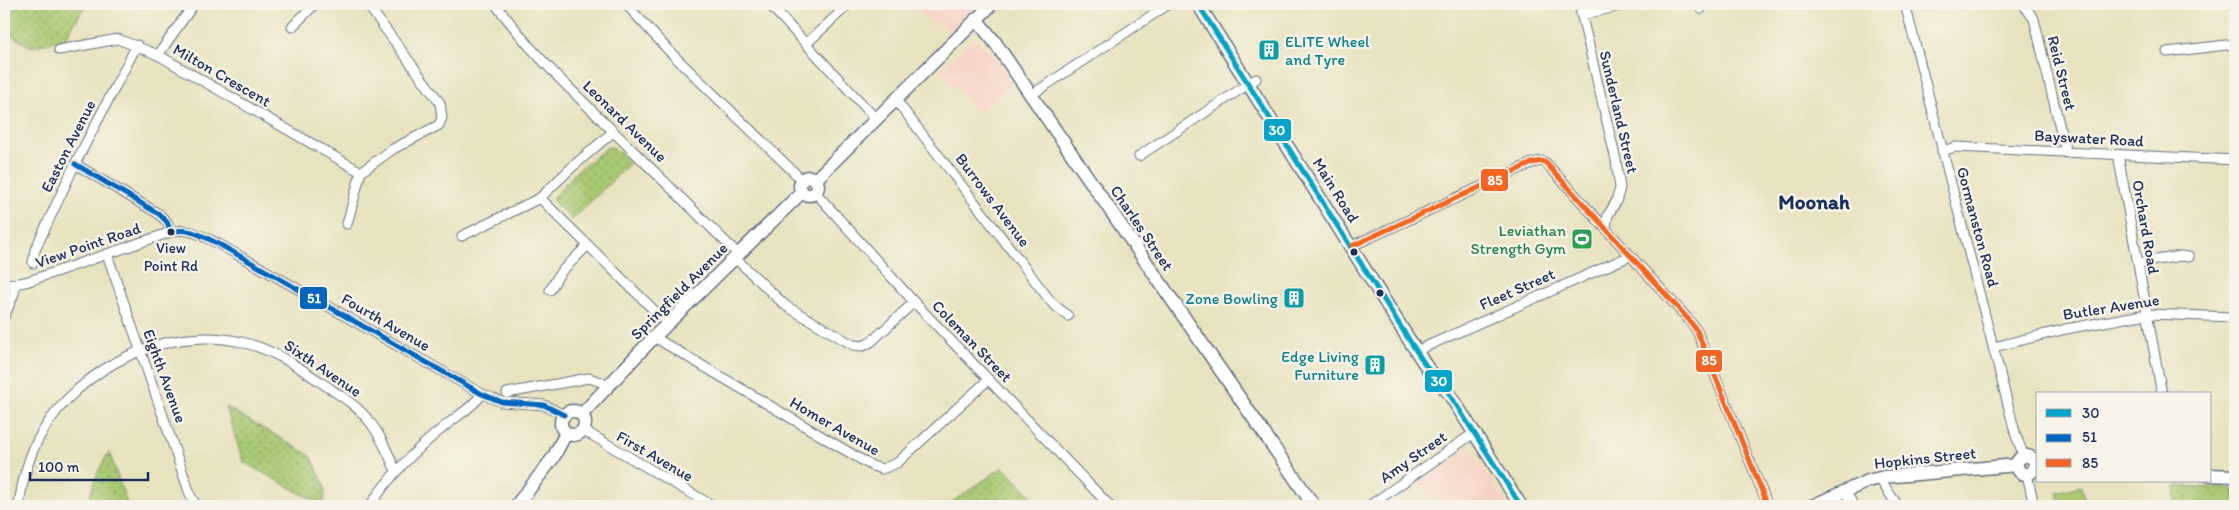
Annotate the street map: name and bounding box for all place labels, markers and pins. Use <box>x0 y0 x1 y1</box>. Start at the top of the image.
place label: ELITE Wheel and Tyre <box>1285 32 1370 69</box>
building icon: ELITE Wheel and Tyre <box>1257 38 1281 62</box>
place label: Leviathan Strength Gym <box>1471 221 1566 258</box>
marker: View Point Rd <box>166 227 176 237</box>
sports icon: Leviathan Strength Gym <box>1570 227 1594 251</box>
place label: View Point Rd <box>144 239 198 275</box>
unlabelled marker <box>1349 247 1359 257</box>
building icon: Zone Bowling <box>1282 286 1306 310</box>
unlabelled marker <box>1375 288 1385 298</box>
place label: Zone Bowling <box>1186 289 1279 308</box>
place label: Edge Living Furniture <box>1281 347 1360 384</box>
building icon: Edge Living Furniture <box>1363 353 1387 377</box>

